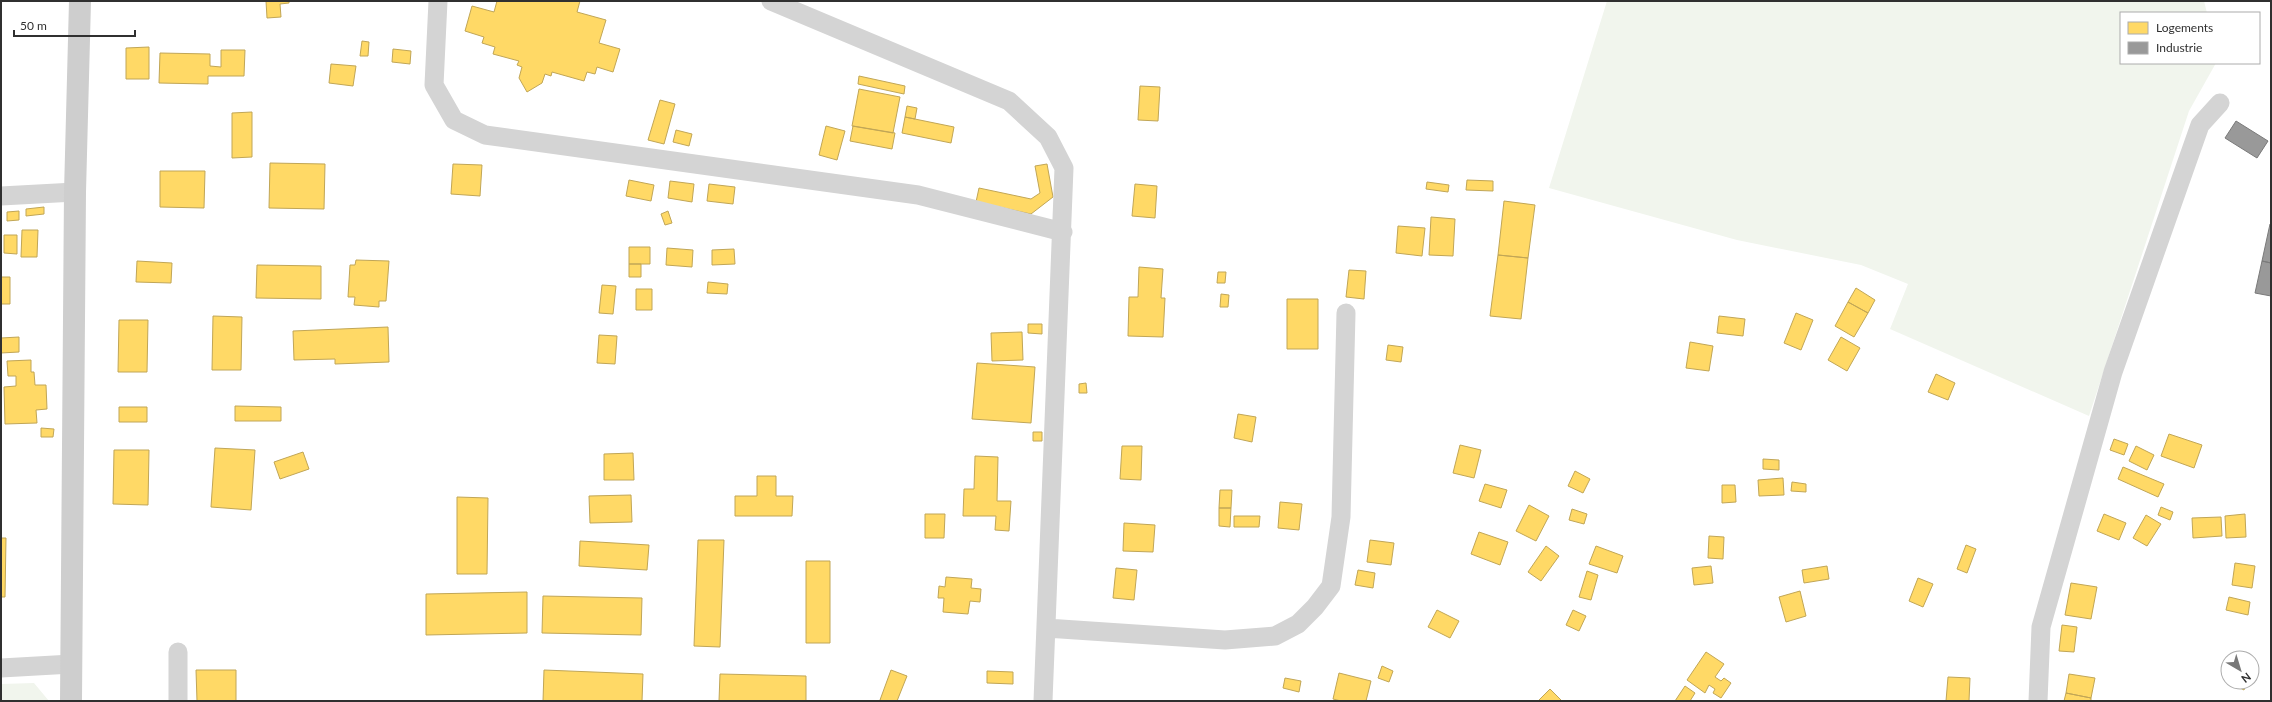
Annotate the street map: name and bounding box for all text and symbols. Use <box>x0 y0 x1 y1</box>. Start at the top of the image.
scale bar <box>14 12 135 38</box>
legend <box>2120 12 2260 64</box>
text: 50 m <box>20 18 47 33</box>
text: Logements <box>2156 20 2213 35</box>
text: Industrie <box>2156 40 2202 55</box>
north arrow <box>2220 650 2260 690</box>
text: N <box>2239 671 2254 686</box>

